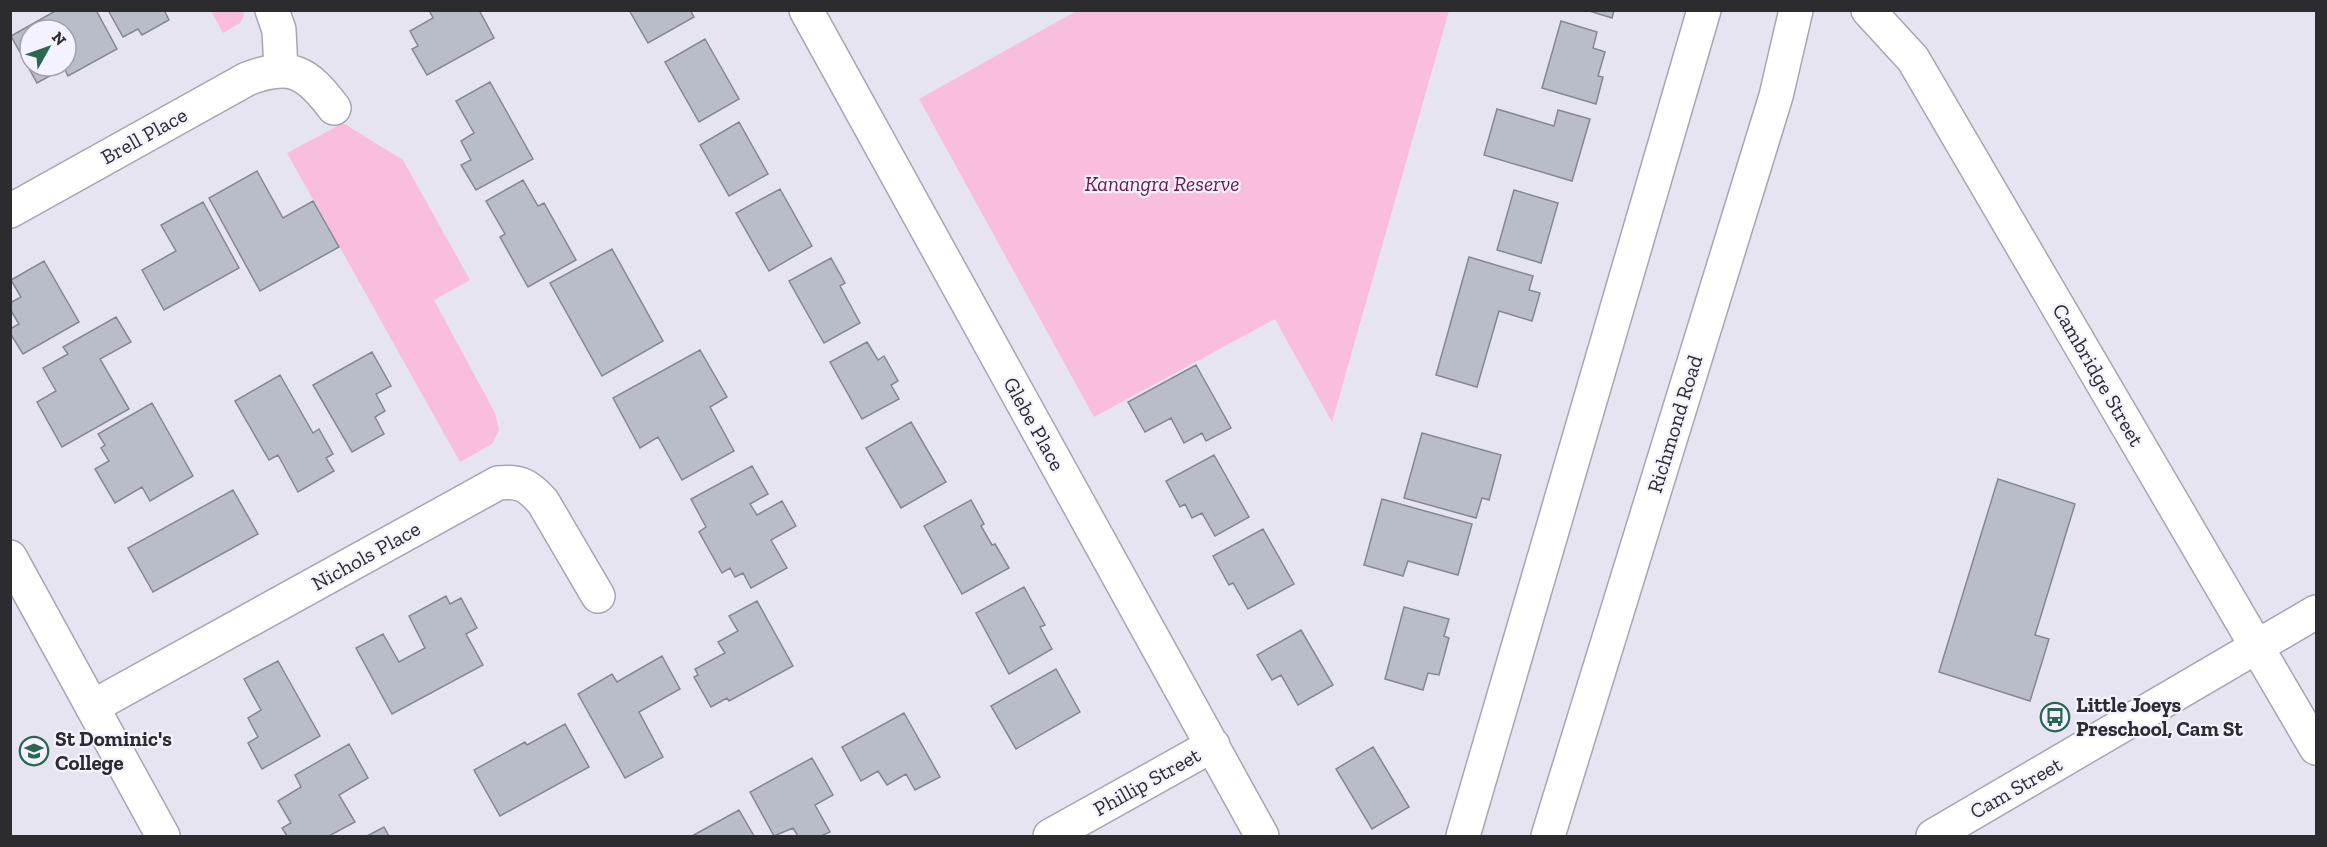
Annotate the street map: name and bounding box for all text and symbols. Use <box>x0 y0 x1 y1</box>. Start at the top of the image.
north arrow <box>18 18 78 78</box>
text: N <box>48 28 70 49</box>
street label: Brell Place <box>96 102 191 169</box>
park label: Kanangra Reserve <box>1085 171 1239 196</box>
street label: Cambridge Street <box>2047 299 2150 451</box>
street label: Richmond Road <box>1642 352 1707 496</box>
street label: Glebe Place <box>998 373 1070 475</box>
street label: Nichols Place <box>307 515 424 596</box>
place label: Little Joeys Preschool, Cam St <box>2076 692 2243 741</box>
bus stop icon: Little Joeys Preschool, Cam St <box>2039 701 2071 733</box>
place label: St Dominic's College <box>55 726 172 775</box>
school or university icon: St Dominic's College <box>18 735 50 767</box>
street label: Phillip Street <box>1089 742 1205 821</box>
street label: Cam Street <box>1965 751 2066 824</box>

